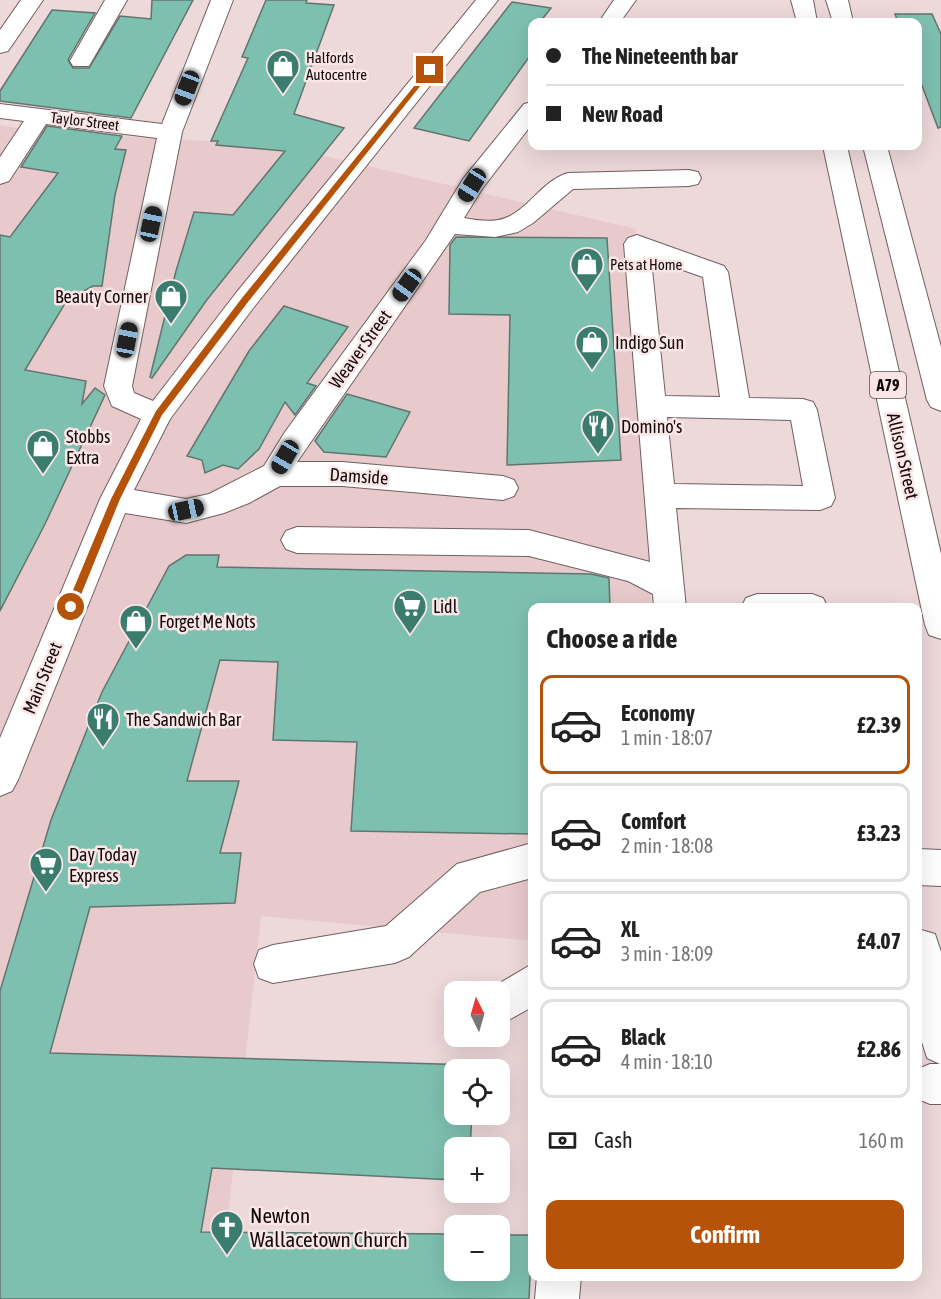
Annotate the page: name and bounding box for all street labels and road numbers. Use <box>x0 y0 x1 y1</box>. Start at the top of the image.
street label: Taylor Street <box>50 108 120 134</box>
street label: Weaver Street <box>325 306 395 392</box>
road number: A79 <box>870 372 906 398</box>
street label: Allison Street <box>883 411 923 501</box>
street label: Damside <box>329 463 389 489</box>
street label: Main Street <box>18 639 66 717</box>

